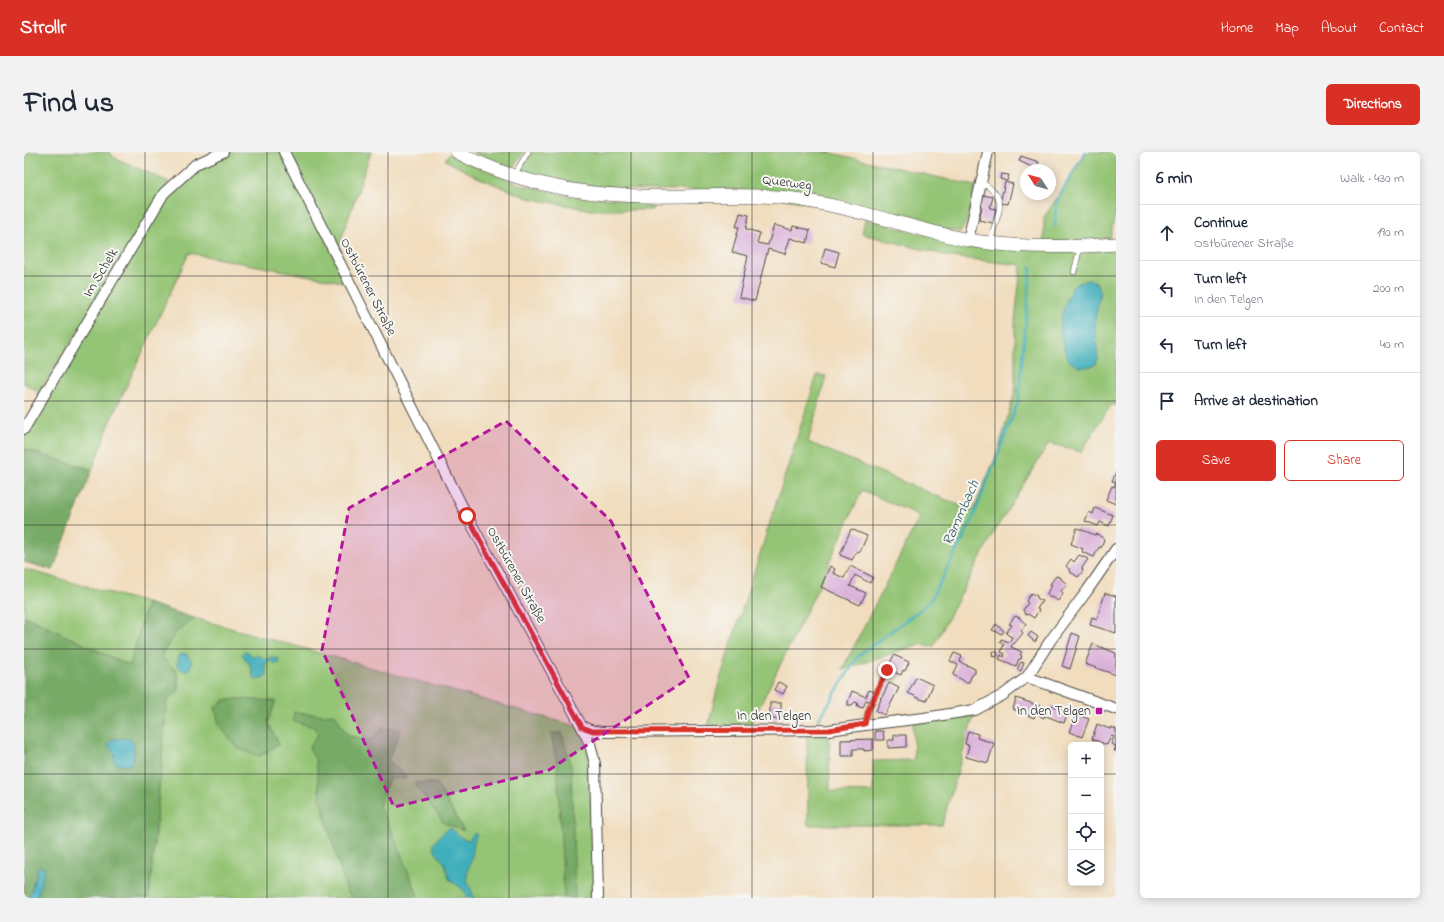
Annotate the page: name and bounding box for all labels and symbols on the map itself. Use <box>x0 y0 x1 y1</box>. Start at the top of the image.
north arrow <box>1020 164 1056 200</box>
street label: Querweg <box>761 170 813 197</box>
street label: Ostbürener Straße <box>334 234 402 340</box>
street label: Im Schelk <box>78 244 124 302</box>
water label: Rammbach <box>937 476 986 549</box>
route start <box>458 507 476 525</box>
street label: Ostbürener Straße <box>481 523 552 628</box>
route end <box>878 661 896 679</box>
place label: In den Telgen <box>1017 701 1091 723</box>
street label: In den Telgen <box>737 706 811 728</box>
marker: In den Telgen <box>1094 706 1104 716</box>

